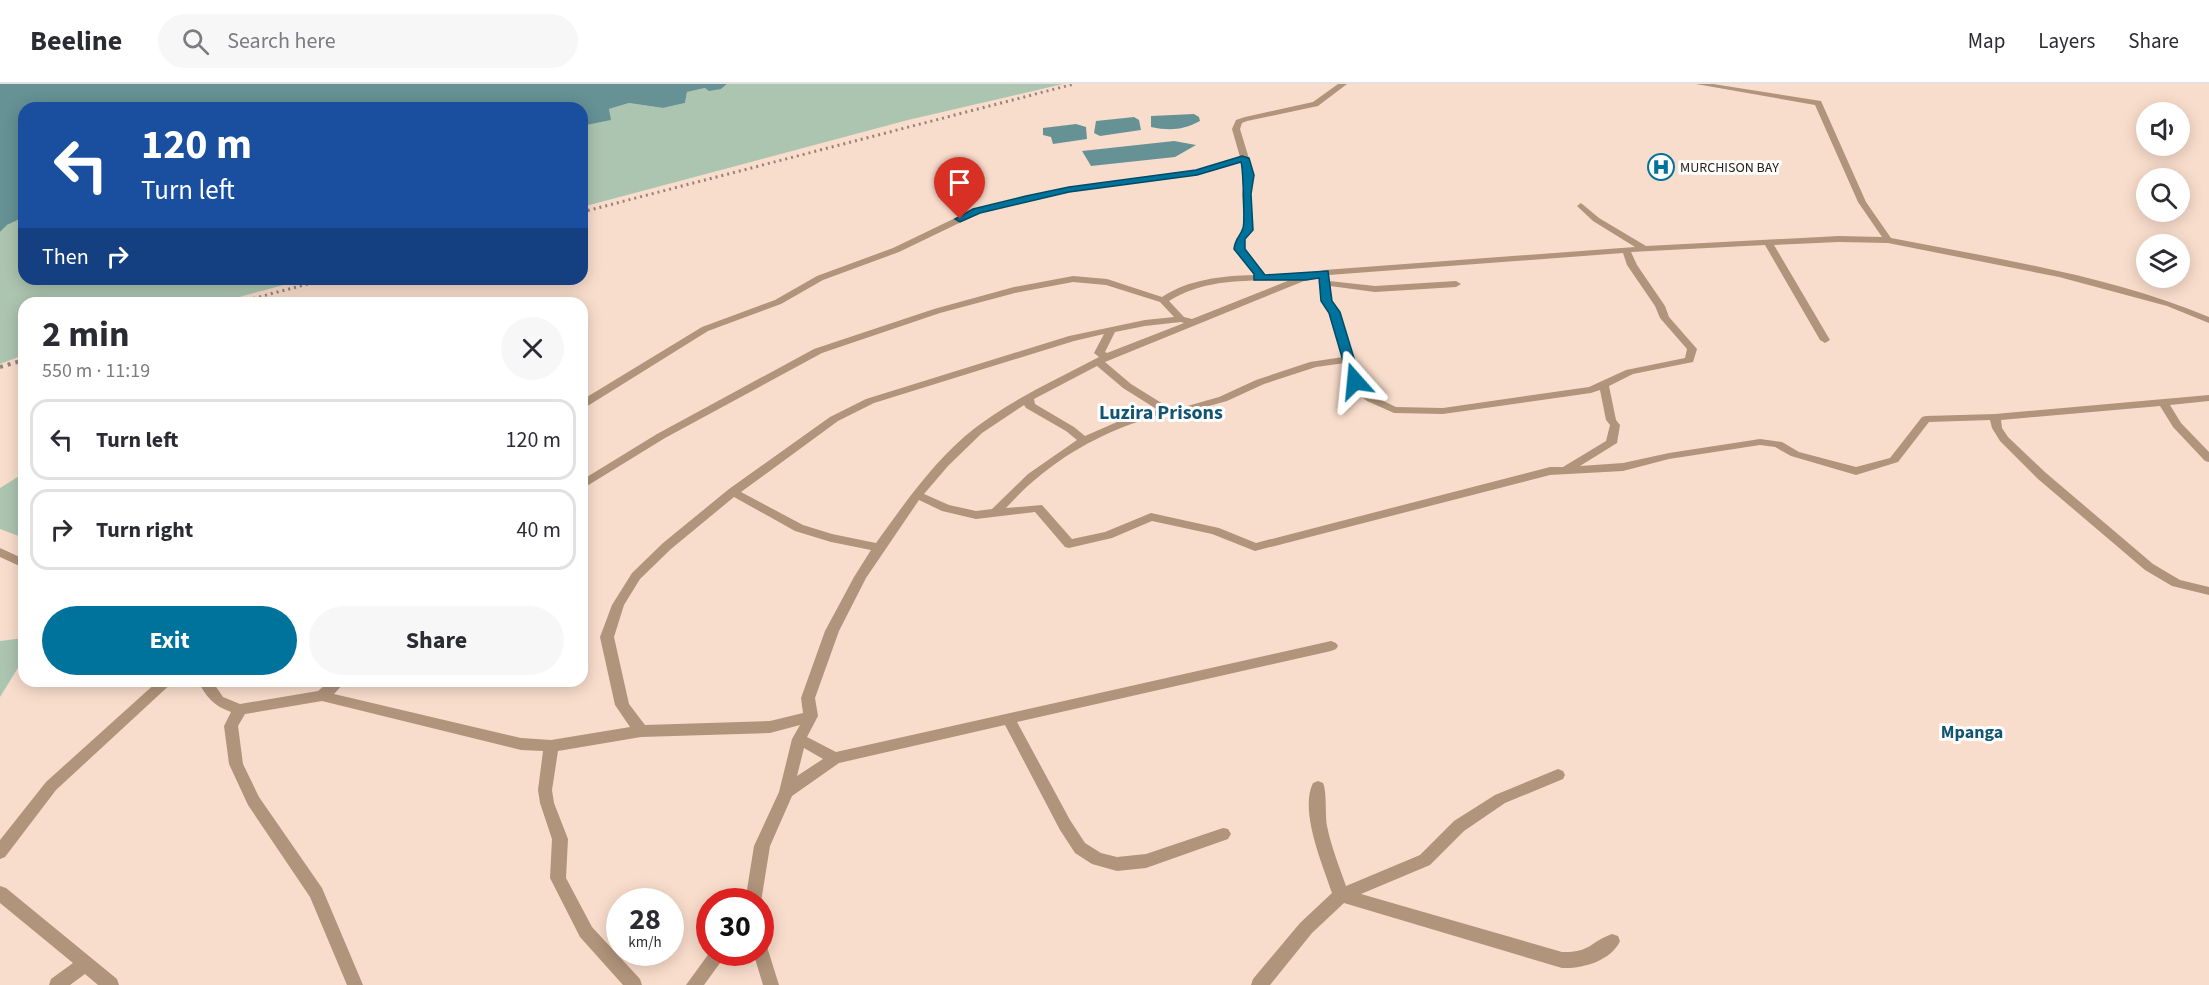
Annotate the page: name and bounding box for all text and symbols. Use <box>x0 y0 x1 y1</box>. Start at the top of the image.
search box <box>158 14 578 68</box>
text: Beeline <box>30 21 122 61</box>
icon: search <box>179 25 212 58</box>
text: Search here <box>227 25 336 57</box>
text: Map <box>1968 26 2005 56</box>
text: Layers <box>2038 26 2095 56</box>
text: Share <box>2128 26 2179 56</box>
map controls <box>2136 102 2190 288</box>
button: sound <box>2136 102 2190 156</box>
text: 120 m <box>141 115 252 175</box>
icon: left <box>42 126 120 204</box>
hospital icon: MURCHISON BAY <box>1646 152 1676 182</box>
pin <box>934 157 985 219</box>
place label: MURCHISON BAY <box>1680 158 1779 178</box>
icon: arrive <box>943 166 976 199</box>
button: search <box>2136 168 2190 222</box>
text: Turn left <box>141 171 235 210</box>
button: layers <box>2136 234 2190 288</box>
icon: right <box>101 240 134 273</box>
text: Then <box>42 241 89 273</box>
text: 2 min <box>42 309 130 360</box>
button: close <box>501 317 564 380</box>
position arrow <box>1323 349 1387 413</box>
text: 550 m · 11:19 <box>42 357 150 385</box>
district label: Luzira Prisons <box>1099 399 1223 427</box>
icon: left <box>45 423 78 456</box>
text: Turn left <box>96 424 178 456</box>
text: 120 m <box>506 424 561 456</box>
icon: right <box>45 513 78 546</box>
text: Turn right <box>96 514 193 546</box>
text: 40 m <box>516 514 561 546</box>
button: Exit <box>42 606 297 675</box>
button: Share <box>309 606 564 675</box>
district label: Mpanga <box>1941 720 2003 745</box>
speed limit sign: 30 <box>696 888 774 966</box>
text: 28 <box>629 898 661 941</box>
text: km/h <box>628 932 662 953</box>

